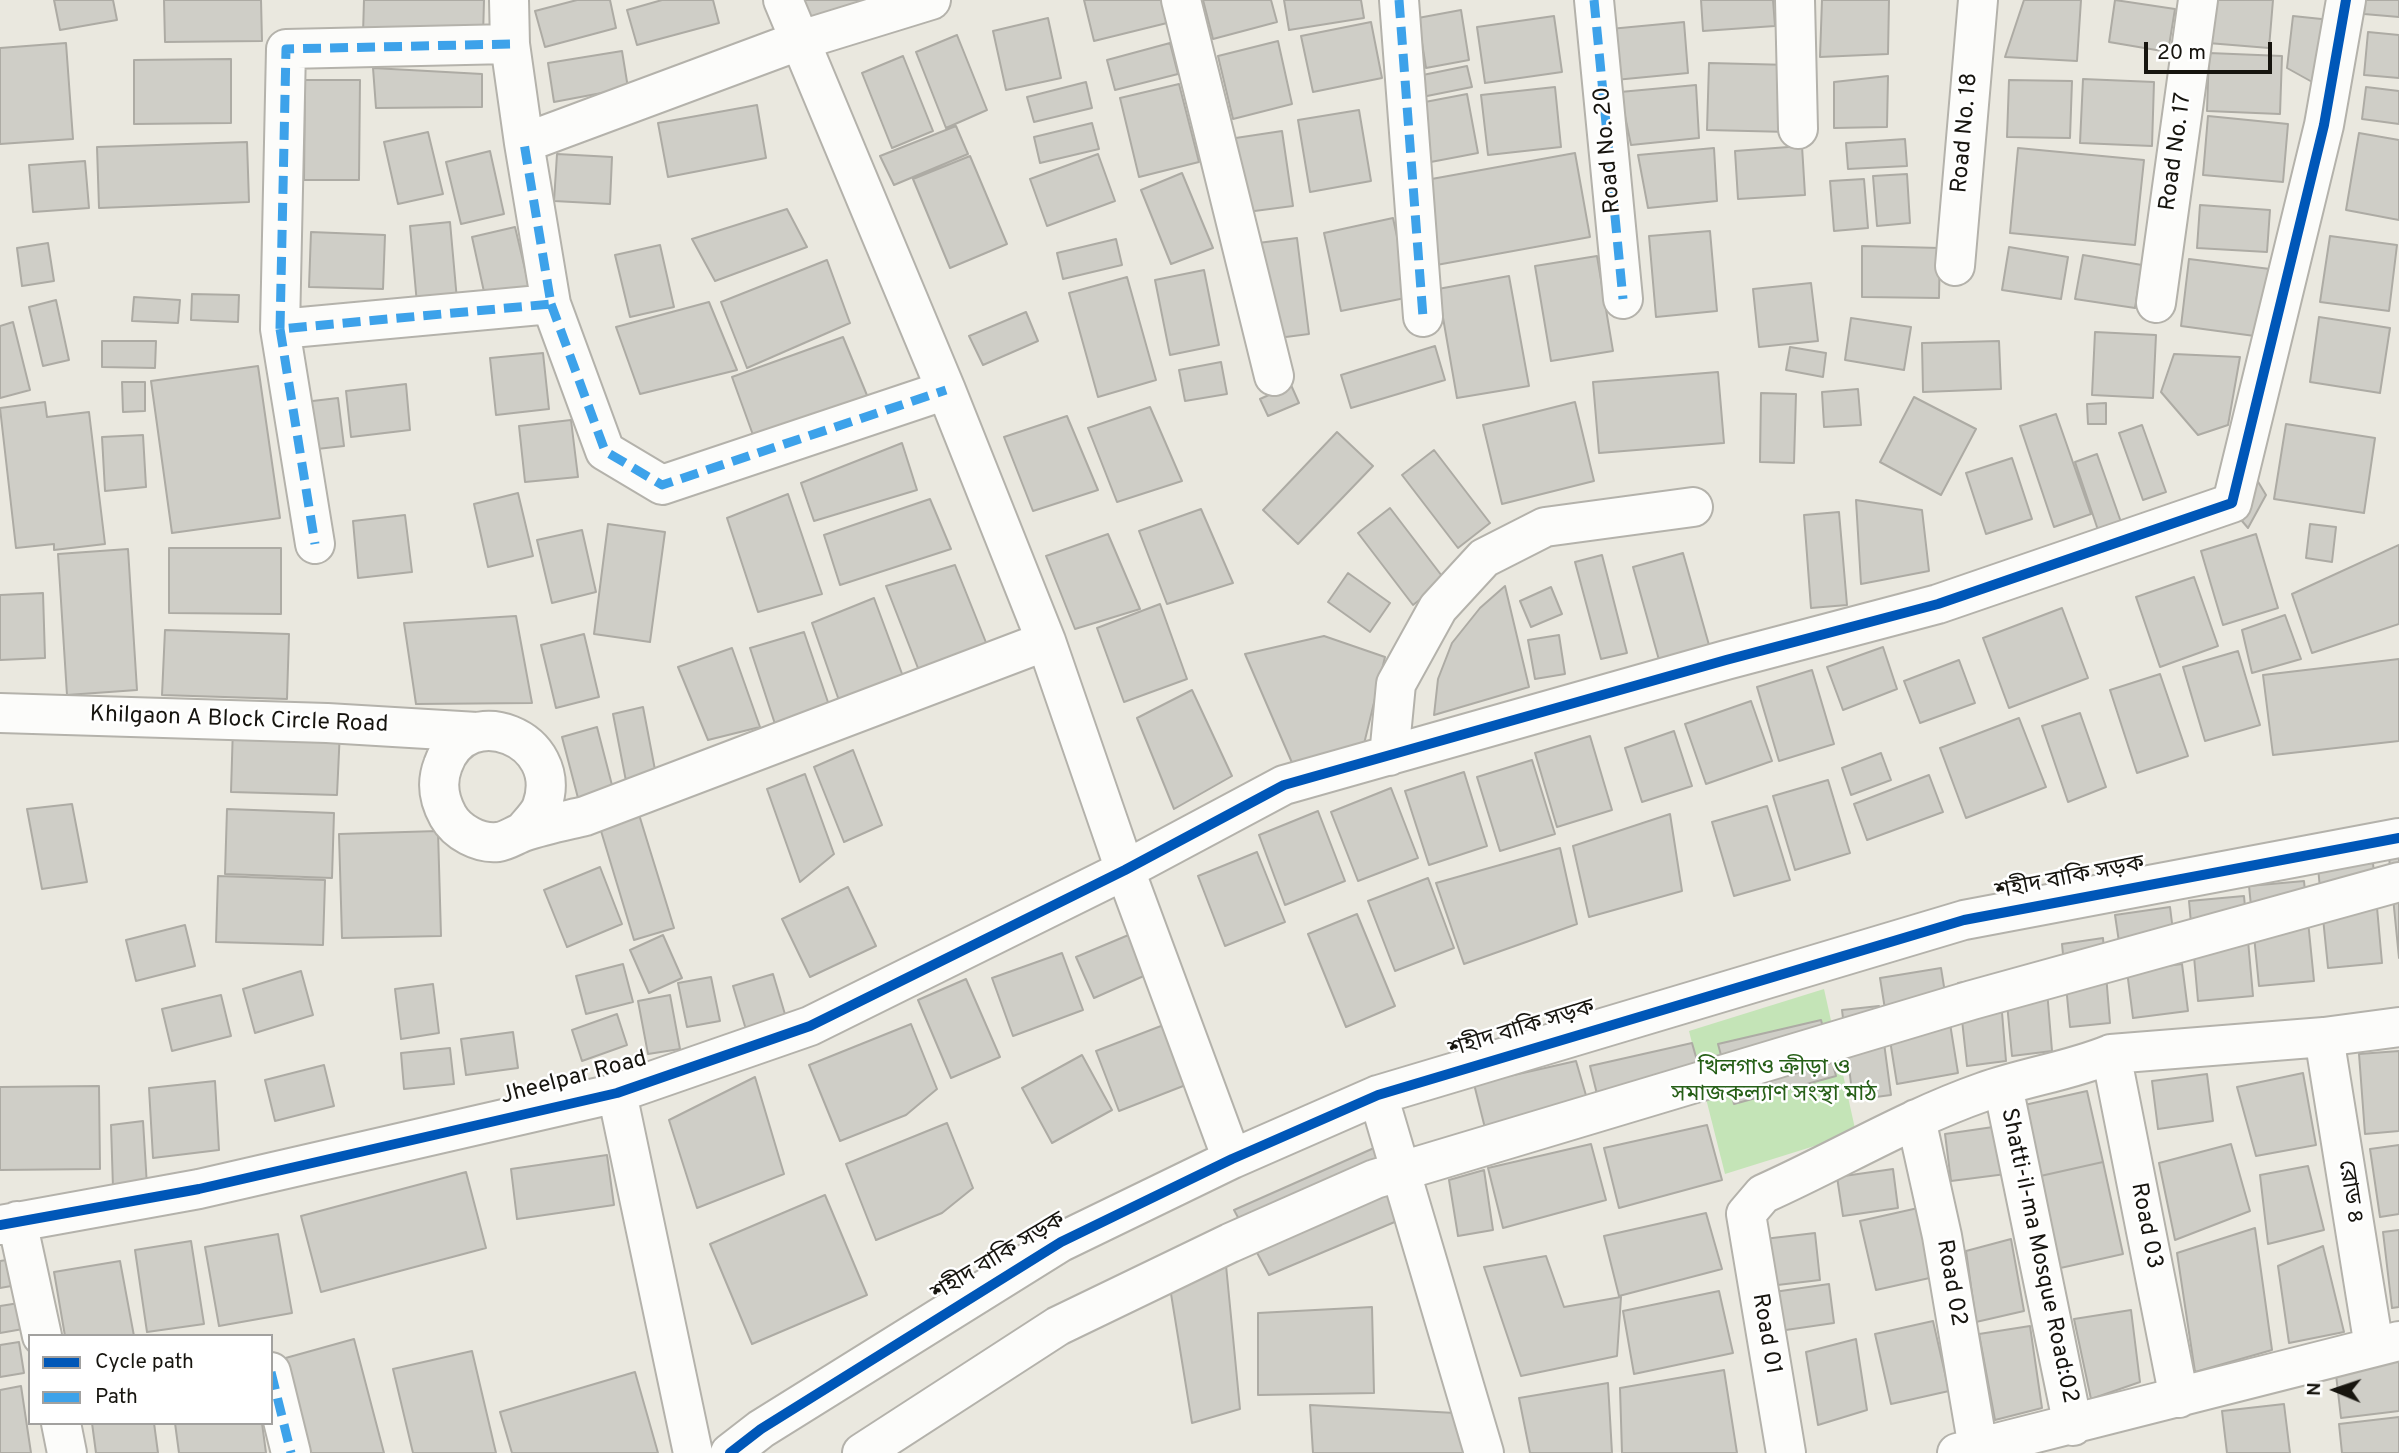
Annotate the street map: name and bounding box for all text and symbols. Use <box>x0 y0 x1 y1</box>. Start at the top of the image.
scale bar <box>2147 28 2275 72</box>
text: 20 m <box>2157 40 2206 67</box>
street label: Road No. 18 <box>1947 72 1985 194</box>
street label: Road No. 20 <box>1590 85 1628 215</box>
street label: Road No. 17 <box>2155 91 2199 213</box>
street label: Khilgaon A Block Circle Road <box>89 702 389 740</box>
street label: শহীদ বাকি সড়ক <box>1993 851 2147 907</box>
street label: শহীদ বাকি সড়ক <box>1446 995 1598 1065</box>
street label: Jheelpar Road <box>498 1046 650 1112</box>
park label: খিলগাও ক্রীড়া ও সমাজকল্যাণ সংস্থা মাঠ <box>1671 1055 1877 1109</box>
street label: Shatti-il-ma Mosque Road:02 <box>1993 1106 2083 1406</box>
street label: রোড ৪ <box>2330 1158 2368 1226</box>
street label: Road 03 <box>2123 1181 2167 1271</box>
street label: শহীদ বাকি সড়ক <box>927 1207 1071 1309</box>
street label: Road 02 <box>1929 1238 1971 1328</box>
street label: Road 01 <box>1744 1291 1786 1377</box>
legend <box>28 1334 273 1425</box>
text: Cycle path <box>95 1349 194 1376</box>
north arrow <box>2301 1355 2371 1425</box>
text: N <box>2303 1382 2327 1397</box>
text: Path <box>95 1384 138 1411</box>

